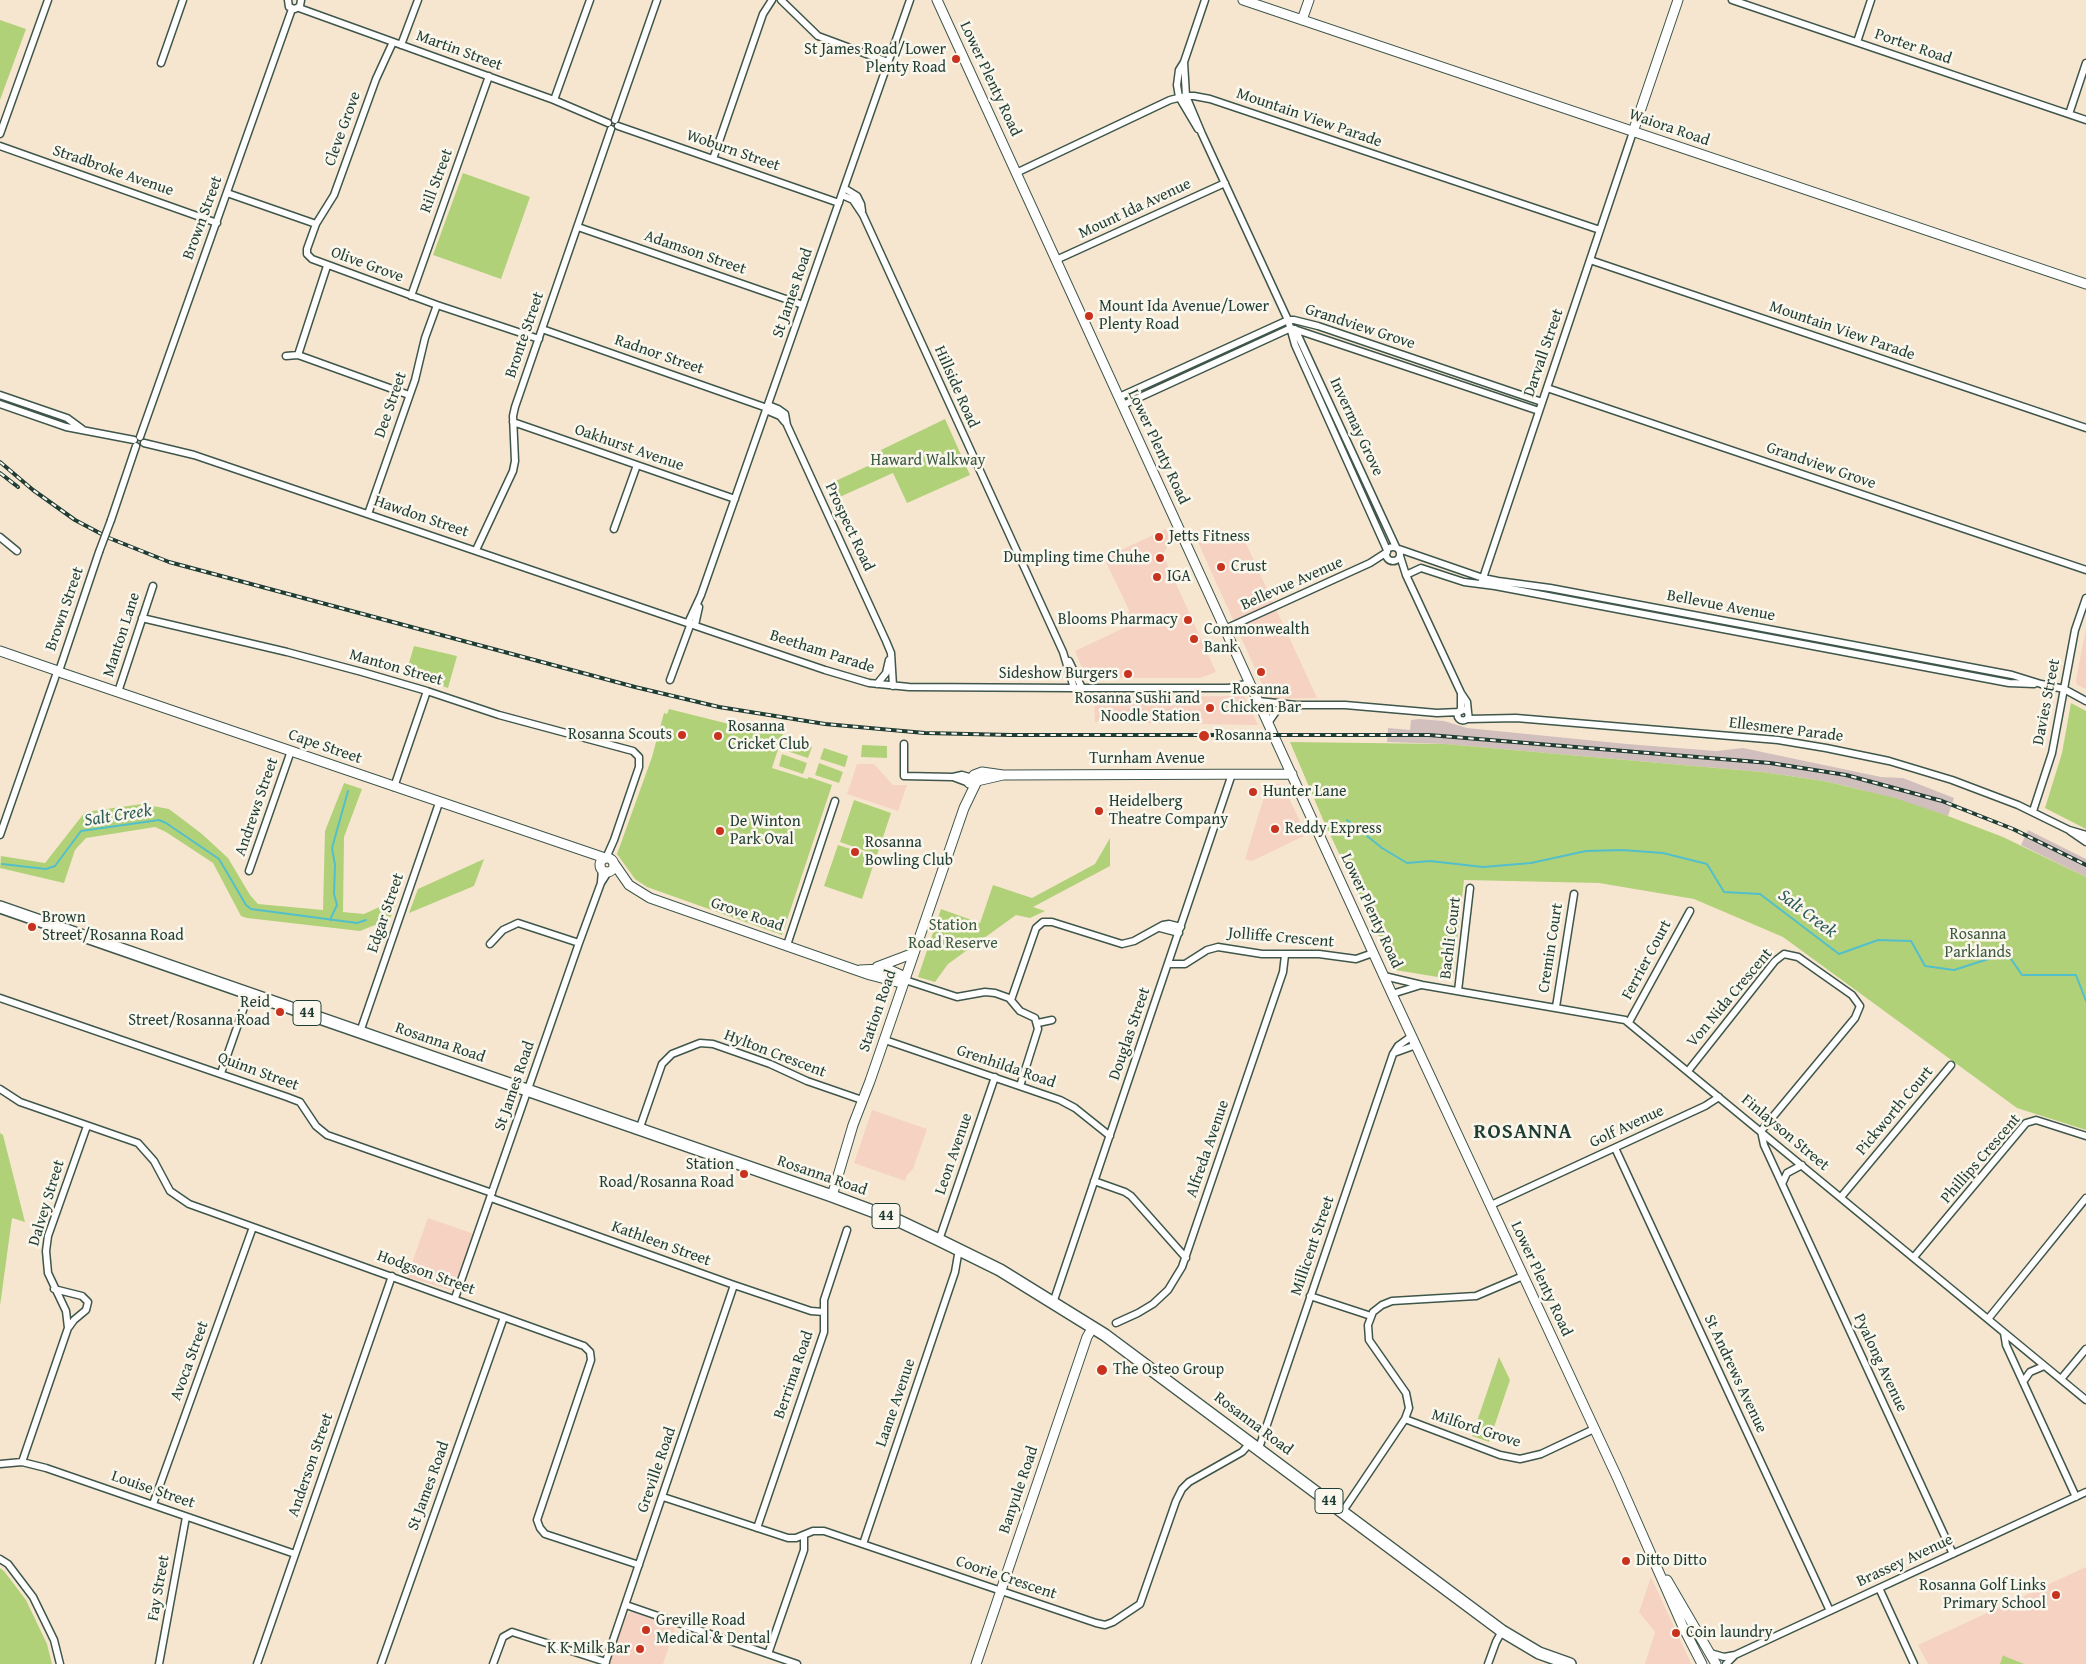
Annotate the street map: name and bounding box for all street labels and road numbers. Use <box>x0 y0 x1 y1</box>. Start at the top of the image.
street label: Lower Plenty Road <box>955 18 1025 140</box>
street label: Porter Road <box>1872 25 1954 69</box>
street label: Martin Street <box>413 27 505 75</box>
street label: Mountain View Parade <box>1234 84 1384 152</box>
street label: Cleve Grove <box>321 89 365 169</box>
street label: Waiora Road <box>1626 105 1712 151</box>
street label: Woburn Street <box>684 126 782 176</box>
street label: Stradbroke Avenue <box>50 141 176 201</box>
street label: Rill Street <box>417 146 457 216</box>
street label: Brown Street <box>179 174 227 262</box>
street label: Mount Ida Avenue <box>1076 175 1194 243</box>
street label: Adamson Street <box>642 227 748 279</box>
street label: Olive Grove <box>328 243 406 287</box>
street label: St James Road <box>769 246 817 340</box>
street label: Bronte Street <box>501 289 549 381</box>
street label: Mountain View Parade <box>1767 297 1917 365</box>
street label: Grandview Grove <box>1303 300 1417 354</box>
street label: Darvall Street <box>1520 306 1568 400</box>
street label: Radnor Street <box>612 331 706 379</box>
street label: Hillside Road <box>929 343 983 431</box>
street label: Dee Street <box>371 369 411 441</box>
street label: Invermay Grove <box>1325 375 1387 479</box>
street label: Lower Plenty Road <box>1123 386 1193 508</box>
street label: Oakhurst Avenue <box>572 420 686 476</box>
street label: Grandview Grove <box>1764 438 1878 494</box>
street label: Prospect Road <box>820 480 878 574</box>
street label: Hawdon Street <box>371 492 471 542</box>
street label: Bellevue Avenue <box>1238 553 1346 615</box>
street label: Brown Street <box>42 564 88 654</box>
street label: Bellevue Avenue <box>1665 586 1777 626</box>
street label: Manton Lane <box>99 590 145 680</box>
street label: Beetham Parade <box>767 626 877 678</box>
street label: Manton Street <box>347 645 445 691</box>
street label: Davies Street <box>2029 657 2065 747</box>
street label: Ellesmere Parade <box>1728 713 1844 747</box>
street label: Cape Street <box>286 725 364 769</box>
street label: Turnham Avenue <box>1089 749 1205 769</box>
street label: Andrews Street <box>231 755 283 859</box>
street label: Lower Plenty Road <box>1336 850 1406 972</box>
street label: Edgar Street <box>363 871 409 955</box>
street label: Grove Road <box>708 894 786 936</box>
street label: Bachli Court <box>1436 896 1466 980</box>
street label: Cremin Court <box>1534 902 1568 994</box>
street label: Ferrier Court <box>1618 917 1676 1003</box>
street label: Jolliffe Crescent <box>1227 924 1335 952</box>
street label: Von Nida Crescent <box>1683 945 1777 1051</box>
street label: Station Road <box>855 968 901 1054</box>
street label: Douglas Street <box>1105 985 1155 1083</box>
road number: 44 <box>293 1000 321 1026</box>
street label: Rosanna Road <box>393 1019 487 1067</box>
street label: Hylton Crescent <box>721 1026 829 1082</box>
street label: St James Road <box>491 1039 539 1133</box>
street label: Grenhilda Road <box>954 1041 1058 1093</box>
street label: Quinn Street <box>215 1048 301 1096</box>
street label: Pickworth Court <box>1852 1063 1938 1159</box>
street label: Finlayson Street <box>1737 1091 1833 1175</box>
street label: Alfreda Avenue <box>1182 1098 1234 1200</box>
street label: Golf Avenue <box>1587 1101 1667 1153</box>
street label: Phillips Crescent <box>1937 1110 2025 1208</box>
street label: Leon Avenue <box>931 1111 977 1197</box>
street label: Rosanna Road <box>775 1152 869 1200</box>
street label: Dalvey Street <box>25 1158 69 1248</box>
street label: Millicent Street <box>1287 1194 1339 1298</box>
road number: 44 <box>872 1204 900 1228</box>
street label: Kathleen Street <box>609 1217 713 1271</box>
street label: Lower Plenty Road <box>1506 1218 1576 1340</box>
street label: Hodgson Street <box>374 1246 478 1300</box>
street label: Pyalong Avenue <box>1849 1311 1911 1415</box>
street label: St Andrews Avenue <box>1699 1312 1771 1436</box>
street label: Avoca Street <box>167 1319 213 1403</box>
street label: Berrima Road <box>770 1328 818 1422</box>
street label: Laane Avenue <box>872 1356 920 1450</box>
street label: Rosanna Road <box>1210 1388 1296 1460</box>
street label: Milford Grove <box>1429 1406 1523 1452</box>
street label: Anderson Street <box>284 1410 338 1520</box>
street label: Greville Road <box>633 1425 681 1515</box>
street label: St James Road <box>404 1439 454 1533</box>
street label: Banyule Road <box>995 1444 1043 1536</box>
street label: Louise Street <box>109 1467 197 1513</box>
road number: 44 <box>1315 1488 1343 1514</box>
street label: Brassey Avenue <box>1854 1530 1956 1592</box>
street label: Coorie Crescent <box>953 1552 1059 1604</box>
street label: Fay Street <box>144 1553 174 1623</box>

